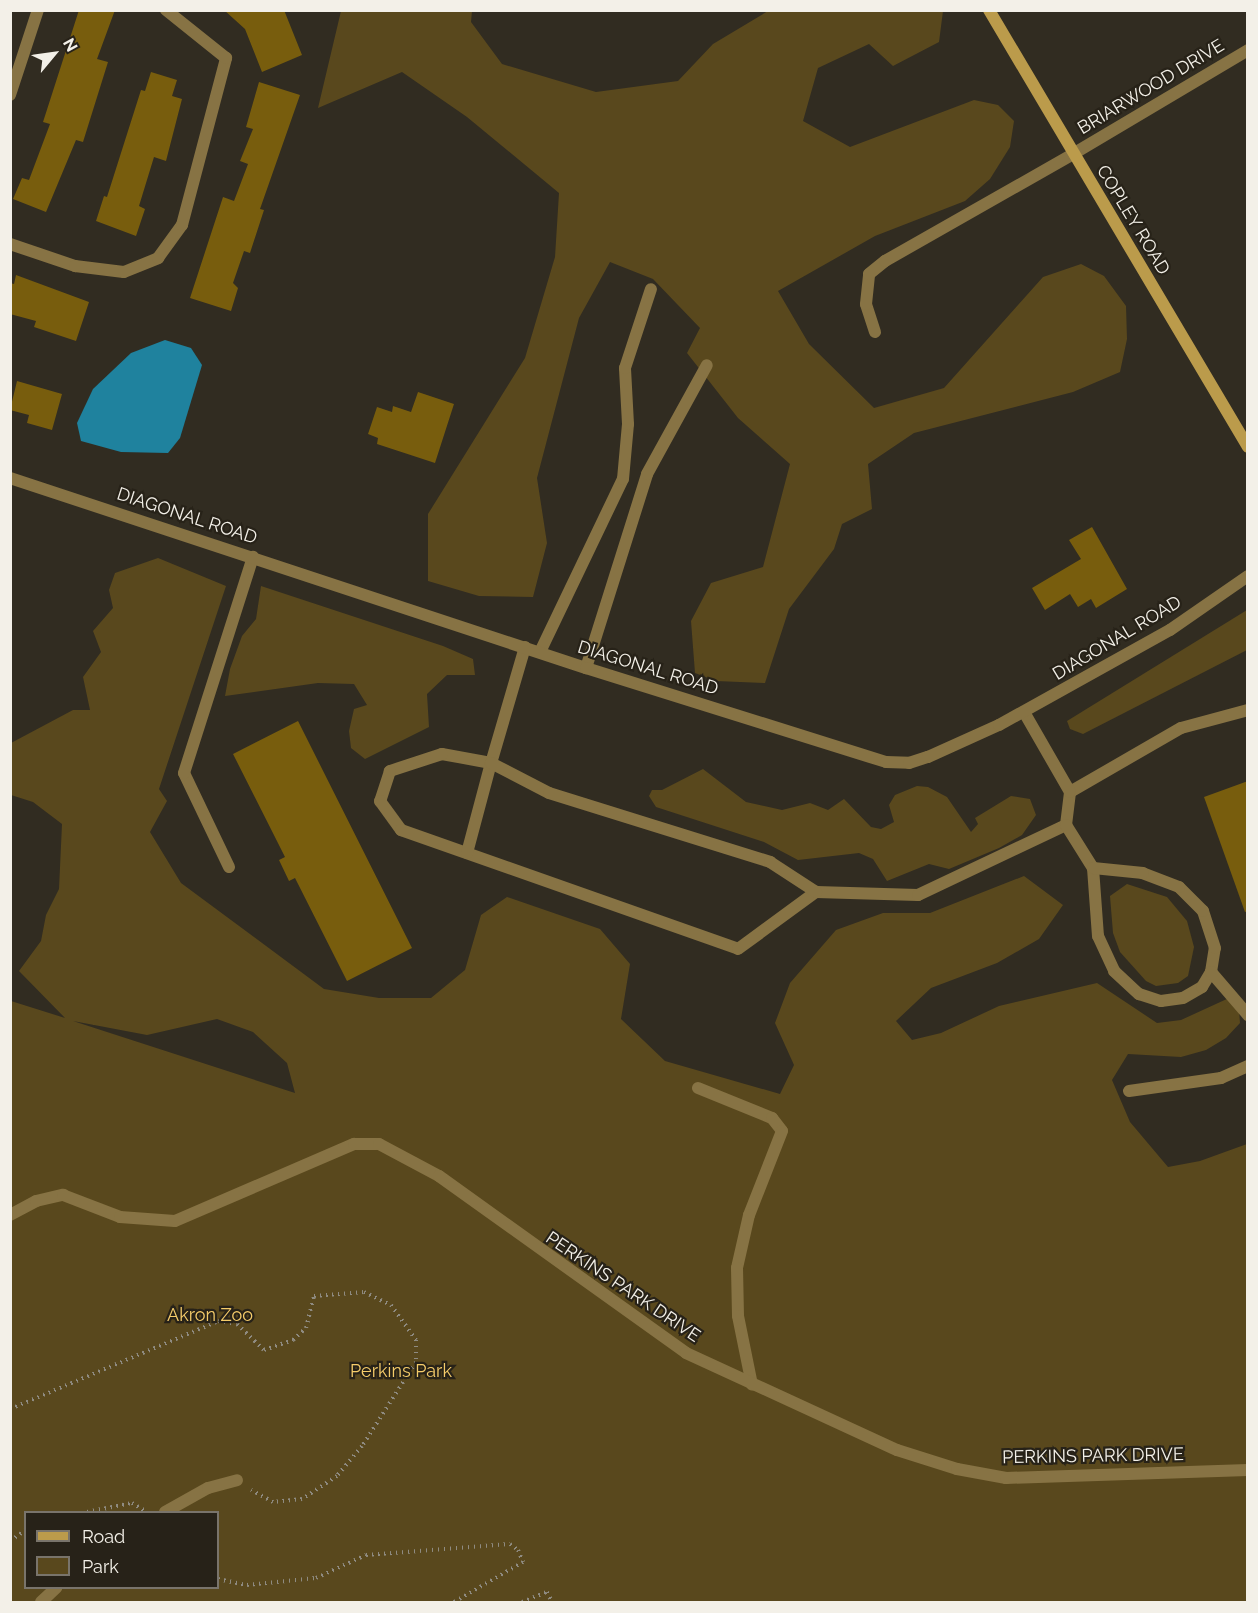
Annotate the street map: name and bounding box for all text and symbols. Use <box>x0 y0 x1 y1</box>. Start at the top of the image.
north arrow <box>24 24 84 84</box>
text: N <box>59 35 81 55</box>
street label: BRIARWOOD DRIVE <box>1074 35 1228 139</box>
street label: COPLEY ROAD <box>1092 161 1174 279</box>
street label: DIAGONAL ROAD <box>114 483 260 549</box>
street label: DIAGONAL ROAD <box>1049 591 1185 685</box>
street label: DIAGONAL ROAD <box>575 636 721 700</box>
street label: PERKINS PARK DRIVE <box>542 1227 704 1347</box>
park label: Akron Zoo <box>167 1304 253 1326</box>
park label: Perkins Park <box>350 1360 452 1382</box>
street label: PERKINS PARK DRIVE <box>1002 1444 1184 1468</box>
legend <box>24 1511 219 1589</box>
text: Road <box>82 1526 125 1547</box>
text: Park <box>82 1556 119 1577</box>

